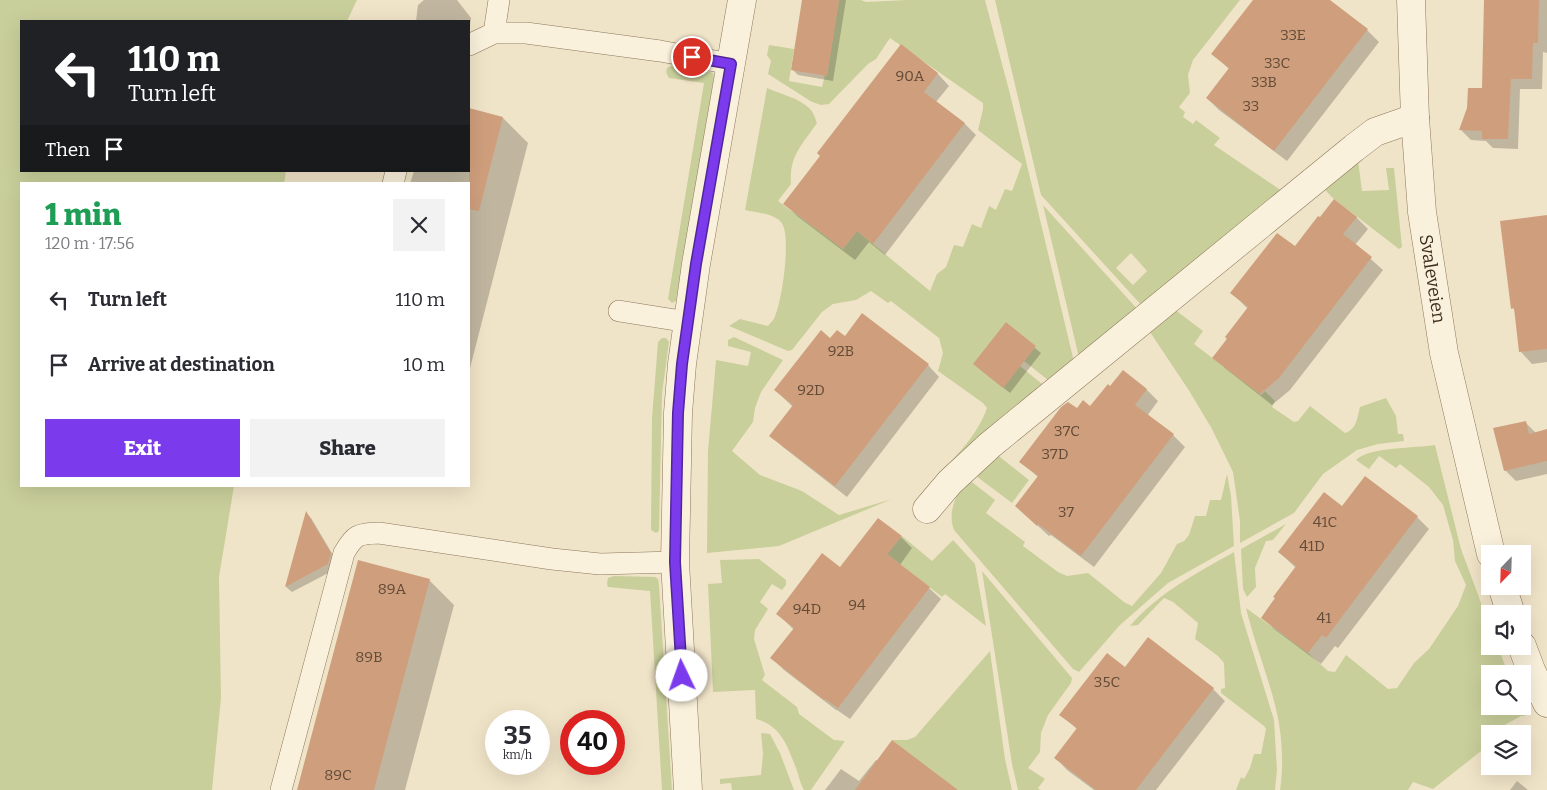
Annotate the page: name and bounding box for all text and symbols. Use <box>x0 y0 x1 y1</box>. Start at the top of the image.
house number: 33E <box>1280 26 1306 44</box>
pin <box>671 36 713 78</box>
text: 110 m <box>128 38 220 80</box>
icon: left <box>45 40 110 105</box>
icon: arrive <box>678 43 706 71</box>
house number: 33C <box>1264 54 1290 72</box>
house number: 90A <box>895 67 925 85</box>
house number: 33B <box>1251 73 1277 91</box>
text: Turn left <box>128 80 216 107</box>
house number: 33 <box>1243 97 1259 115</box>
icon: arrive <box>100 135 128 163</box>
text: Then <box>45 138 90 161</box>
text: 1 min <box>45 197 121 233</box>
button: close <box>393 199 445 251</box>
street label: Svaleveien <box>1415 233 1450 325</box>
text: 120 m · 17:56 <box>45 234 134 253</box>
icon: left <box>45 286 73 314</box>
text: Turn left <box>88 288 167 311</box>
text: 110 m <box>395 288 445 311</box>
house number: 92B <box>828 342 854 360</box>
icon: arrive <box>45 351 73 379</box>
text: Arrive at destination <box>88 353 275 376</box>
text: 10 m <box>403 353 445 376</box>
house number: 92D <box>797 381 825 399</box>
button: Exit <box>45 419 240 477</box>
button: Share <box>250 419 445 477</box>
house number: 37C <box>1054 422 1080 440</box>
house number: 37D <box>1042 445 1068 463</box>
house number: 37 <box>1058 503 1075 521</box>
house number: 41C <box>1313 513 1337 531</box>
house number: 41D <box>1299 537 1325 555</box>
north arrow <box>1481 545 1531 595</box>
map controls <box>1481 545 1531 775</box>
house number: 89A <box>378 580 407 598</box>
house number: 94 <box>848 596 866 614</box>
house number: 94D <box>793 600 821 618</box>
button: sound <box>1481 605 1531 655</box>
house number: 41 <box>1317 609 1331 627</box>
house number: 89B <box>355 648 383 666</box>
position arrow <box>655 649 707 701</box>
button: search <box>1481 665 1531 715</box>
house number: 35C <box>1094 673 1120 691</box>
speed limit sign: 40 <box>560 710 625 775</box>
text: 35 <box>503 721 532 751</box>
button: layers <box>1481 725 1531 775</box>
text: km/h <box>503 748 532 762</box>
house number: 89C <box>324 766 352 784</box>

